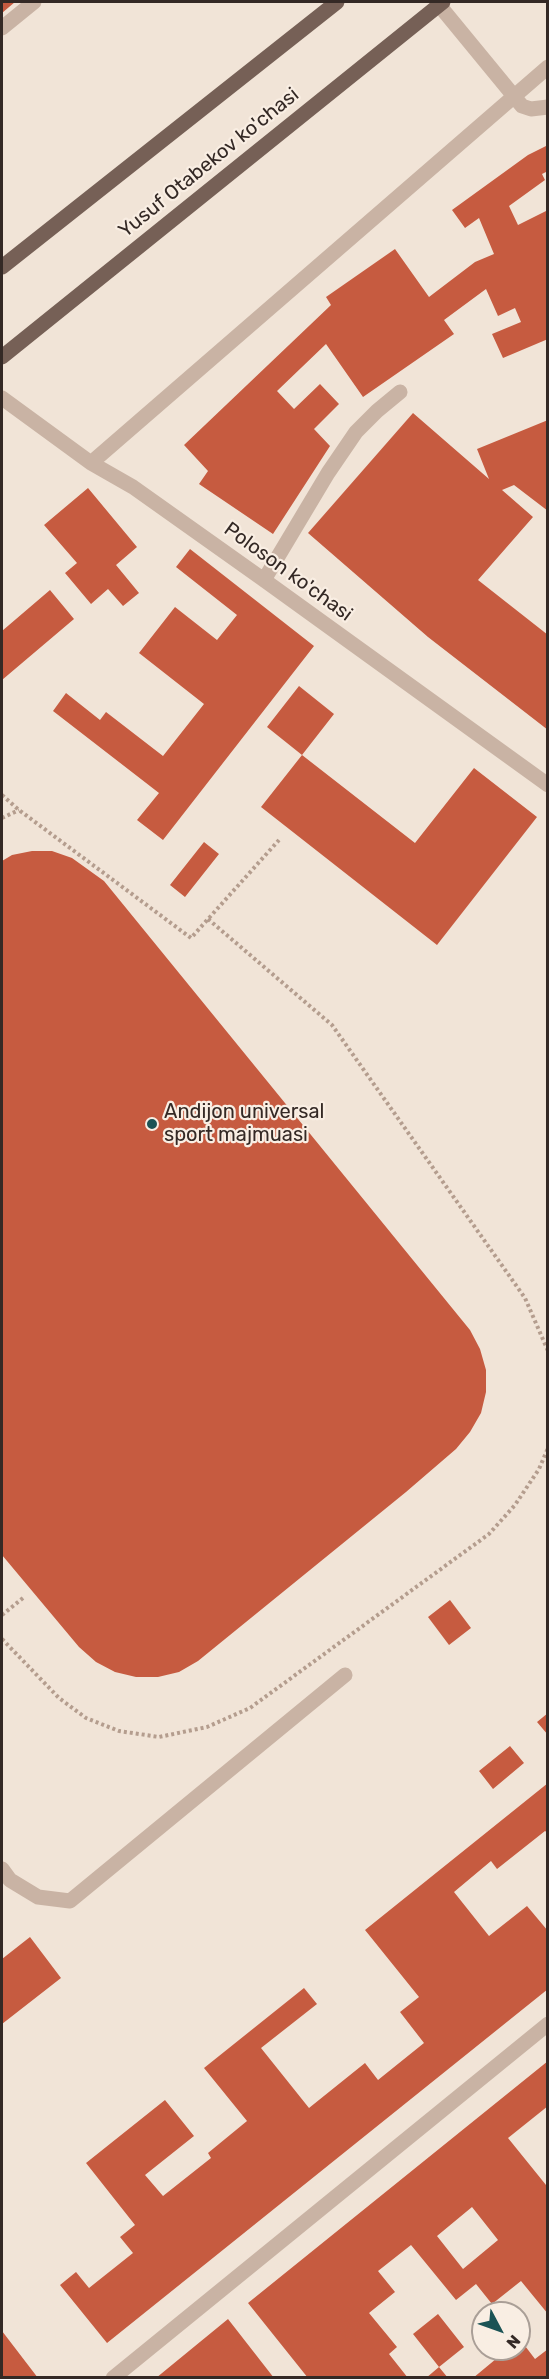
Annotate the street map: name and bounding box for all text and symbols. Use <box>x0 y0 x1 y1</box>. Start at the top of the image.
street label: Yusuf Otabekov ko'chasi <box>114 83 304 243</box>
street label: Poloson ko'chasi <box>219 517 357 627</box>
place label: Andijon universal sport majmuasi <box>164 1100 324 1147</box>
marker: Andijon universal sport majmuasi <box>145 1117 159 1131</box>
north arrow <box>471 2301 531 2361</box>
text: N <box>503 2331 524 2352</box>

